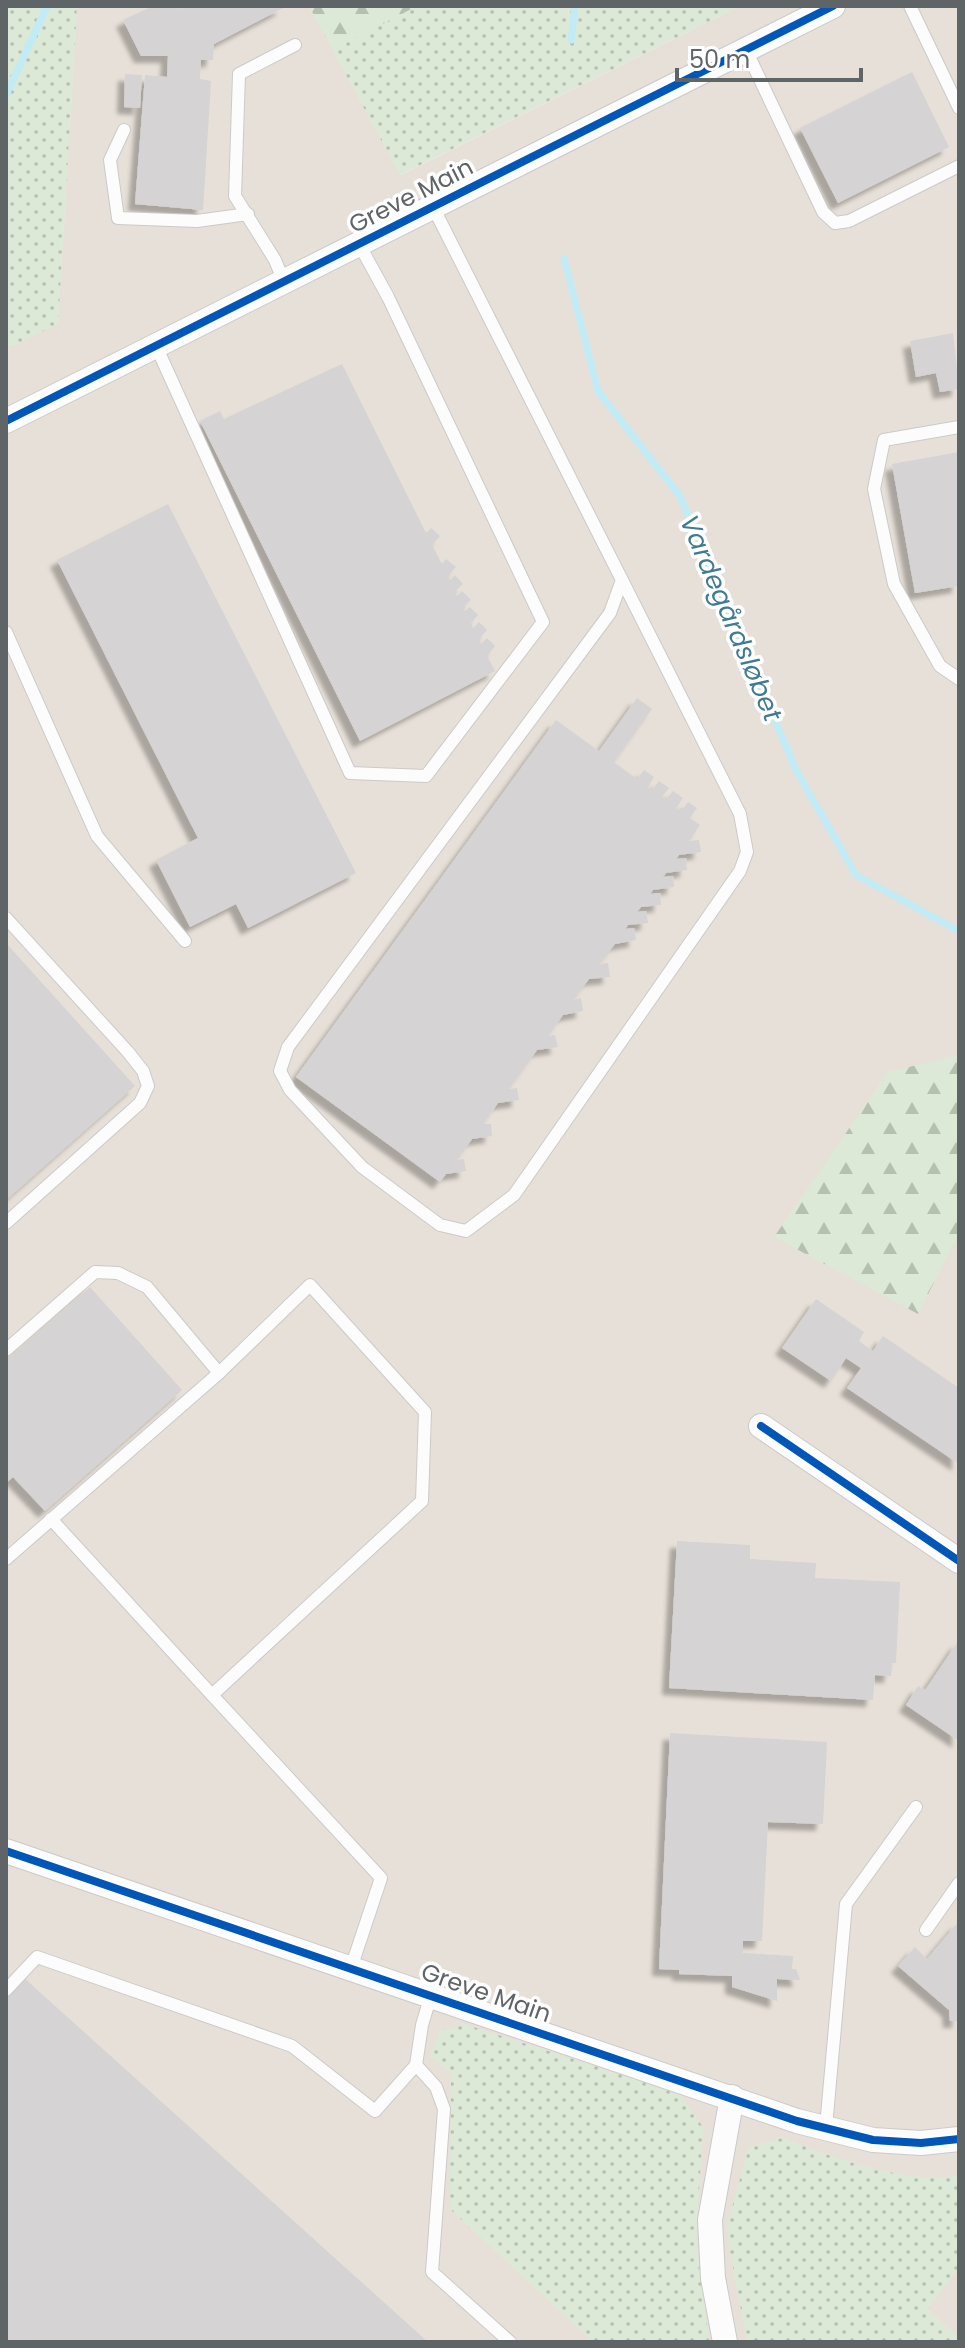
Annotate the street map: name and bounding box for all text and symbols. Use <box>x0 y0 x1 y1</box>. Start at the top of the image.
scale bar <box>677 32 861 82</box>
text: 50 m <box>689 43 750 76</box>
street label: Greve Main <box>343 150 479 241</box>
water label: Vardegårdsløbet <box>671 509 791 727</box>
street label: Greve Main <box>417 1955 556 2030</box>

